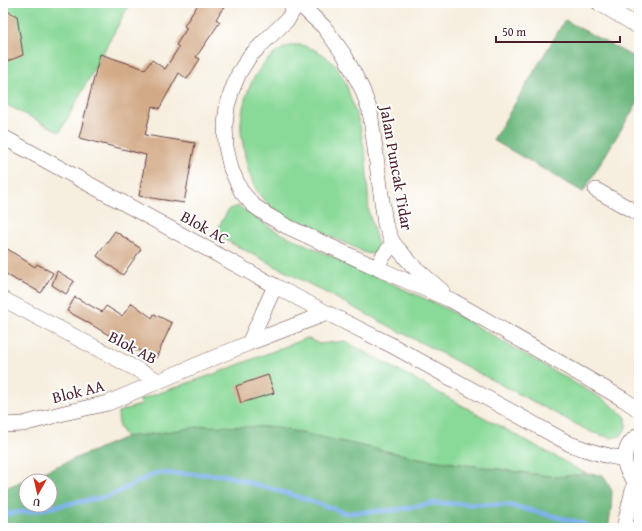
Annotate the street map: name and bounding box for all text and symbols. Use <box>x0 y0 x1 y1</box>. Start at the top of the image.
scale bar <box>496 18 620 44</box>
text: 50 m <box>502 23 526 40</box>
street label: Jalan Puncak Tidar <box>374 102 420 232</box>
street label: Blok AC <box>177 204 234 250</box>
street label: Blok AB <box>104 324 162 370</box>
street label: Blok AA <box>49 373 107 409</box>
north arrow <box>18 473 58 513</box>
text: U <box>31 494 41 511</box>

